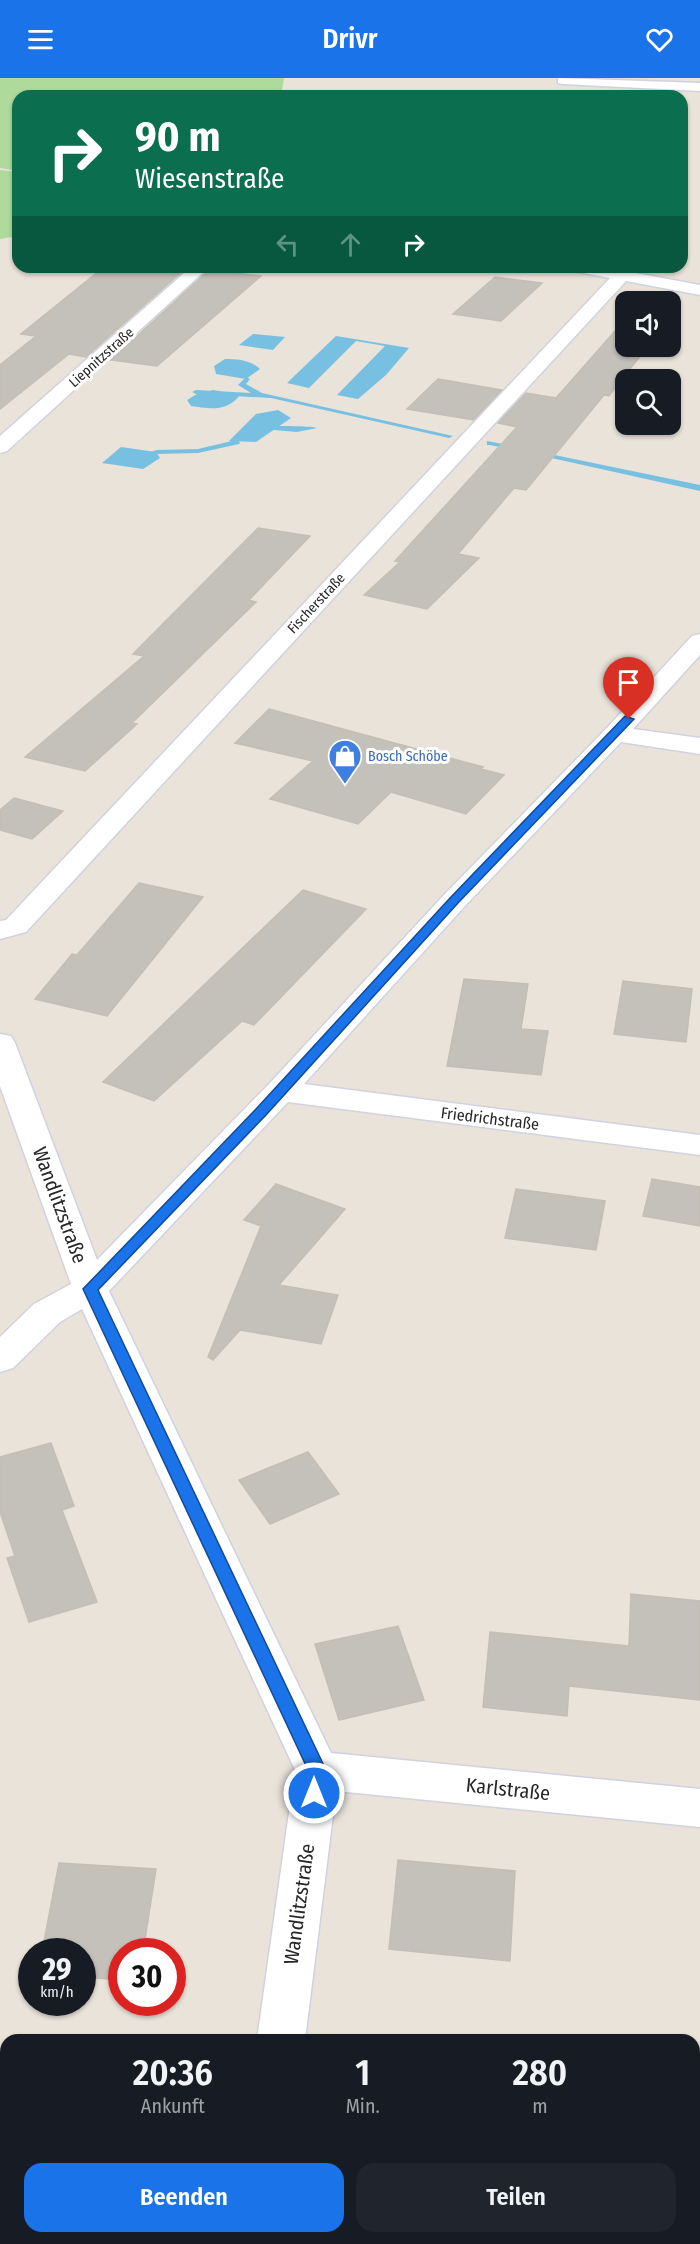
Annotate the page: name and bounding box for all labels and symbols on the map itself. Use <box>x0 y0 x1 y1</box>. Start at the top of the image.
street label: Liepnitzstraße <box>65 324 137 391</box>
street label: Fischerstraße <box>284 570 349 637</box>
pin <box>603 657 654 719</box>
shop icon: Bosch Schöbe <box>327 738 363 785</box>
place label: Bosch Schöbe <box>368 748 448 765</box>
street label: Friedrichstraße <box>440 1103 540 1134</box>
street label: Wandlitzstraße <box>28 1144 92 1266</box>
position arrow <box>282 1761 346 1825</box>
street label: Karlstraße <box>465 1773 551 1805</box>
street label: Wandlitzstraße <box>279 1842 319 1966</box>
speed limit sign: 30 <box>108 1938 186 2016</box>

